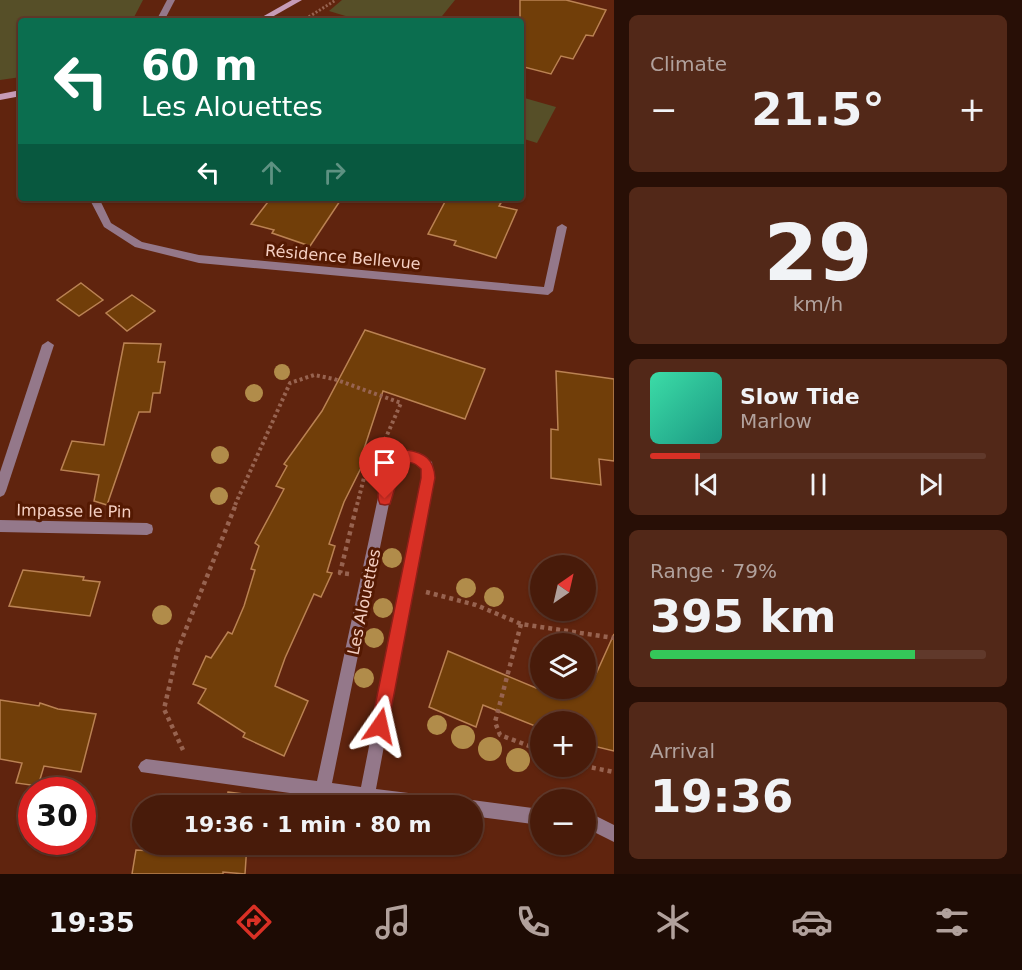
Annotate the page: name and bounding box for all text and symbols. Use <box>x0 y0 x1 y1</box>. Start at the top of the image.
text: 60 m <box>141 41 258 90</box>
icon: left <box>42 42 120 120</box>
text: Climate <box>650 52 727 76</box>
text: 21.5° <box>751 83 885 136</box>
text: − <box>650 90 678 129</box>
text: + <box>958 90 986 129</box>
text: Les Alouettes <box>141 91 323 122</box>
icon: left <box>192 156 225 189</box>
icon: ahead <box>255 156 288 189</box>
icon: right <box>318 156 351 189</box>
text: 29 <box>764 208 872 298</box>
street label: Résidence Bellevue <box>265 241 421 273</box>
text: km/h <box>793 292 843 316</box>
text: Slow Tide <box>740 384 860 409</box>
text: Marlow <box>740 409 812 433</box>
pin <box>359 437 410 499</box>
icon: arrive <box>368 446 401 479</box>
icon: previous <box>690 468 723 501</box>
icon: pause <box>802 468 835 501</box>
icon: next <box>914 468 947 501</box>
street label: Impasse le Pin <box>16 500 132 522</box>
street label: Les Alouettes <box>344 547 384 657</box>
north arrow <box>530 555 596 621</box>
map controls <box>530 555 596 855</box>
text: Range · 79% <box>650 559 777 583</box>
text: 395 km <box>650 590 836 643</box>
button: layers <box>530 633 596 699</box>
position arrow <box>348 694 412 758</box>
button: + <box>530 711 596 777</box>
text: Arrival <box>650 739 715 763</box>
text: 19:36 <box>650 770 793 823</box>
speed limit sign: 30 <box>18 777 96 855</box>
button: − <box>530 789 596 855</box>
text: 19:36 · 1 min · 80 m <box>184 812 431 837</box>
icon: directions <box>233 901 275 943</box>
icon: music <box>372 901 414 943</box>
icon: phone <box>512 901 554 943</box>
icon: climate <box>652 901 694 943</box>
icon: car <box>791 901 833 943</box>
icon: filters <box>931 901 973 943</box>
text: 19:35 <box>49 907 135 938</box>

